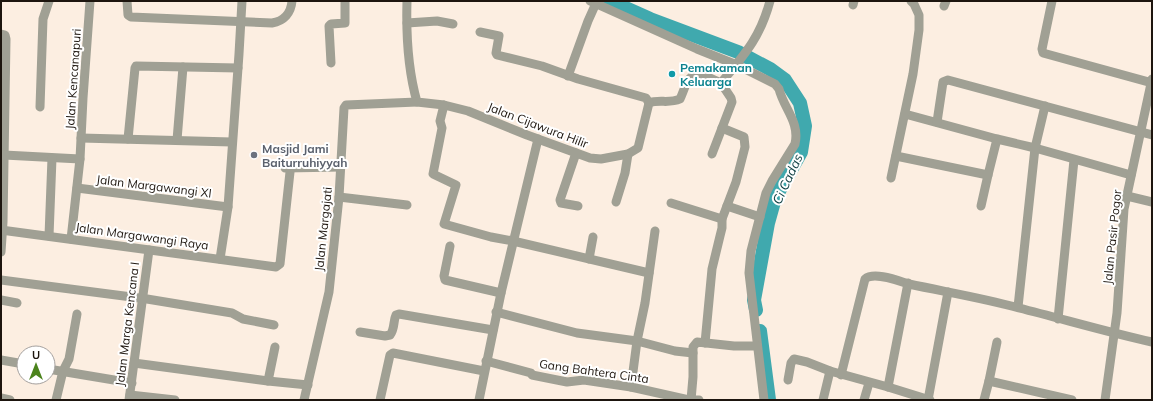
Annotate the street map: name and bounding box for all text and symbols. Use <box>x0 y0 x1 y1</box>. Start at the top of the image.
street label: Jalan Kencanapuri <box>62 28 84 130</box>
place label: Pemakaman Keluarga <box>680 60 752 89</box>
marker: Pemakaman Keluarga <box>667 69 677 79</box>
street label: Jalan Cijawura Hilir <box>486 99 591 151</box>
place label: Masjid Jami Baiturruhiyyah <box>262 141 347 170</box>
marker: Masjid Jami Baiturruhiyyah <box>249 150 259 160</box>
water label: Ci Cadas <box>768 151 806 207</box>
street label: Jalan Margawangi XI <box>95 171 213 201</box>
street label: Jalan Margajati <box>311 186 335 272</box>
street label: Jalan Pasir Pogor <box>1100 188 1125 285</box>
street label: Jalan Margawangi Raya <box>75 219 209 253</box>
street label: Jalan Marga Kencana I <box>112 261 142 387</box>
north arrow <box>16 345 56 385</box>
text: U <box>32 348 40 362</box>
street label: Gang Bahtera Cinta <box>538 356 650 386</box>

